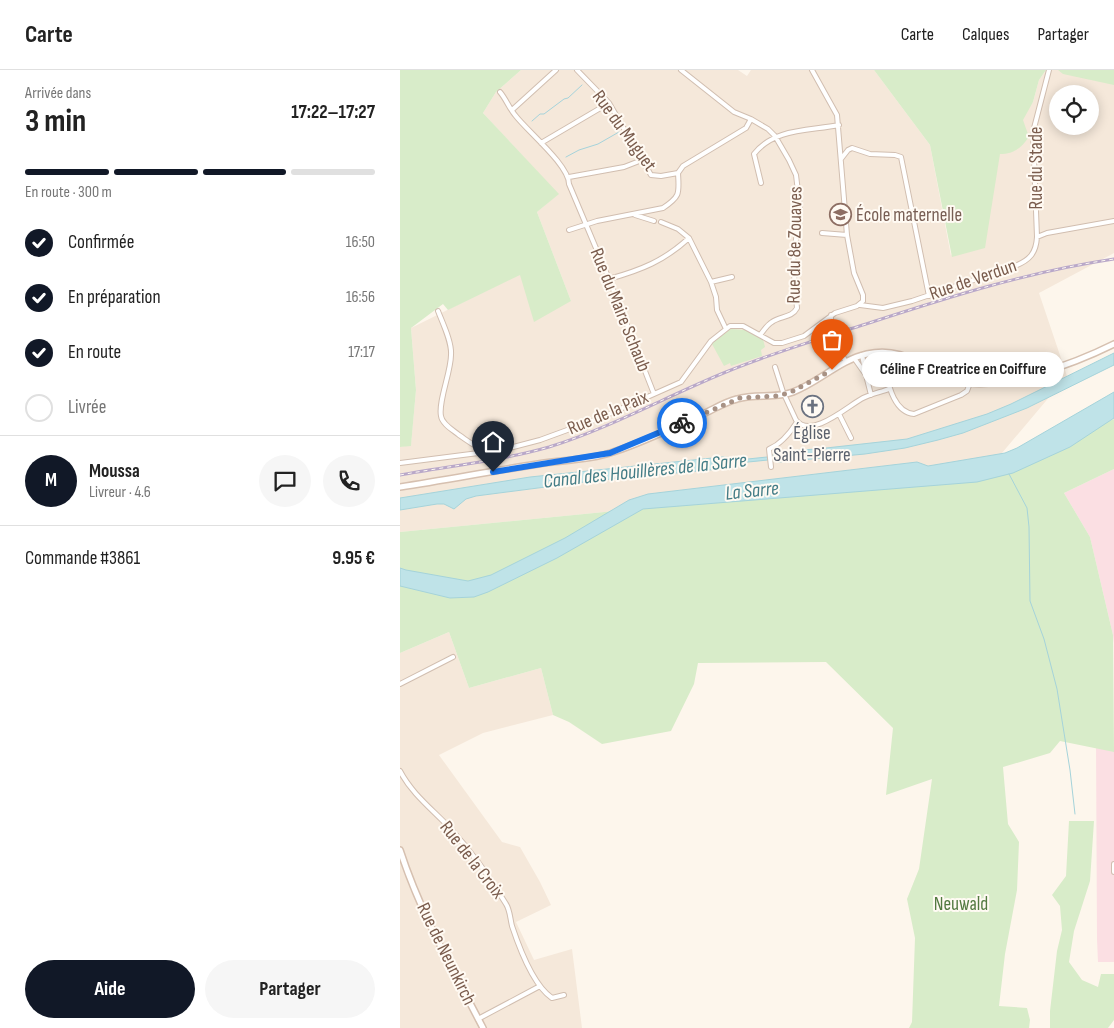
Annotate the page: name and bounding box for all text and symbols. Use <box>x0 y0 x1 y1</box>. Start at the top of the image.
text: Carte <box>25 20 73 49</box>
text: Carte <box>901 24 934 45</box>
text: Calques <box>962 24 1009 45</box>
text: Partager <box>1037 24 1089 45</box>
text: Arrivée dans <box>25 84 91 103</box>
map controls <box>1049 85 1099 135</box>
button: locate <box>1049 85 1099 135</box>
street label: Rue du Muguet <box>587 86 661 176</box>
text: 17:22–17:27 <box>291 101 375 124</box>
text: 3 min <box>25 102 86 141</box>
street label: Rue du Stade <box>1025 127 1048 209</box>
text: En route · 300 m <box>25 183 112 202</box>
street label: Rue du 8e Zouaves <box>782 186 808 304</box>
school or university icon: École maternelle <box>828 203 852 227</box>
place label: École maternelle <box>856 204 962 227</box>
icon: check <box>25 229 53 257</box>
text: Confirmée <box>68 231 134 254</box>
text: 16:50 <box>346 233 375 252</box>
street label: Rue du Maire Schaub <box>585 245 655 375</box>
street label: Rue de Verdun <box>926 254 1020 306</box>
icon: check <box>25 284 53 312</box>
text: En préparation <box>68 286 161 309</box>
text: 16:56 <box>346 288 375 307</box>
pin <box>811 319 853 370</box>
icon: bag <box>818 326 846 354</box>
icon: check <box>25 339 53 367</box>
text: En route <box>68 341 121 364</box>
text: 17:17 <box>348 343 375 362</box>
callout: Céline F Creatrice en Coiffure <box>862 352 1064 388</box>
text: Céline F Creatrice en Coiffure <box>880 360 1046 379</box>
street label: Rue de la Paix <box>564 386 652 440</box>
church icon: Église Saint-Pierre <box>800 395 824 419</box>
text: Livrée <box>68 396 106 419</box>
courier <box>657 398 707 448</box>
icon: bike <box>668 409 696 437</box>
pin <box>472 421 514 472</box>
place label: Église Saint-Pierre <box>773 422 851 467</box>
icon: home <box>479 428 507 456</box>
water label: Canal des Houillères de la Sarre <box>542 448 748 494</box>
button: chat <box>259 455 311 507</box>
button: phone <box>323 455 375 507</box>
text: Moussa <box>89 460 140 483</box>
text: M <box>45 469 57 492</box>
water label: La Sarre <box>724 476 780 506</box>
text: Livreur · 4.6 <box>89 483 151 502</box>
text: Commande #3861 <box>25 547 140 570</box>
text: 9.95 € <box>332 547 375 570</box>
street label: Rue de la Croix <box>434 816 510 904</box>
park label: Neuwald <box>934 893 988 916</box>
street label: Rue de Neunkirch <box>411 899 481 1009</box>
button: Aide <box>25 960 195 1018</box>
button: Partager <box>205 960 375 1018</box>

